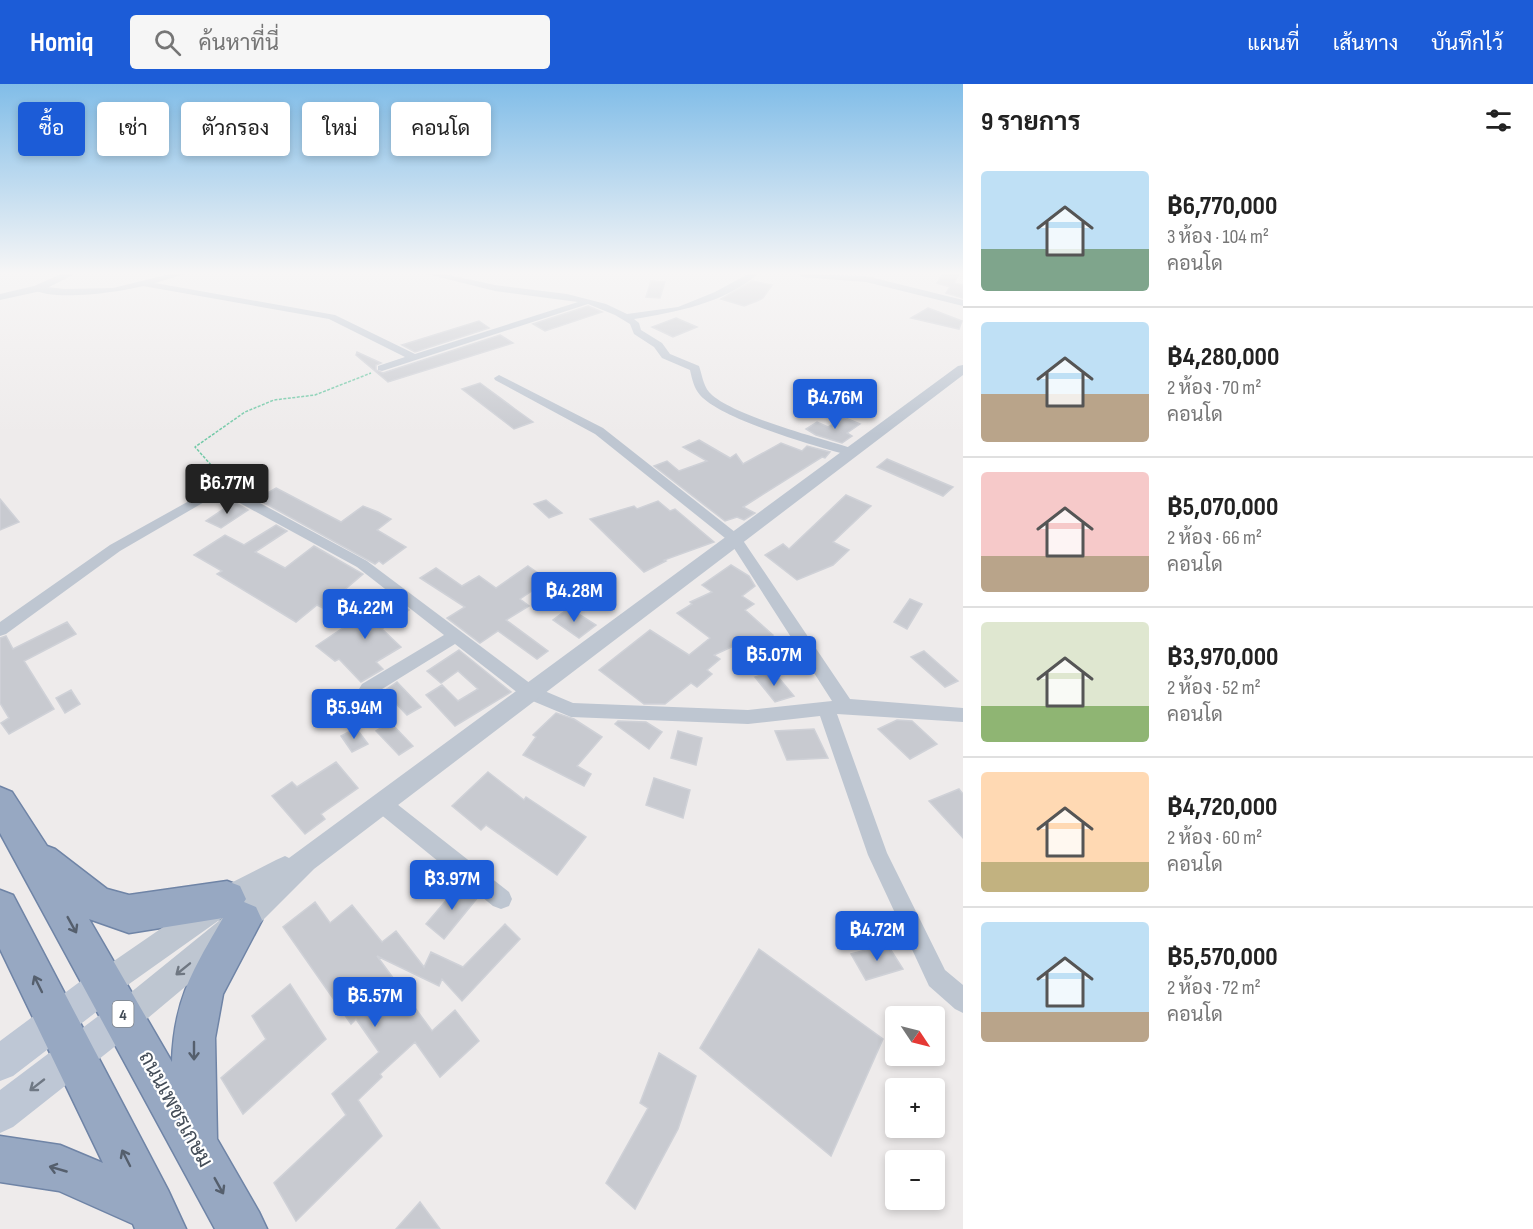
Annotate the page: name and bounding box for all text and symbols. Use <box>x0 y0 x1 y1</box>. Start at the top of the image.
search box <box>130 15 550 69</box>
text: Homiq <box>30 26 94 59</box>
icon: search <box>151 26 184 59</box>
text: ค้นหาที่นี่ <box>199 30 279 57</box>
text: แผนที่ <box>1247 31 1300 56</box>
text: เส้นทาง <box>1333 31 1398 56</box>
text: บันทึกไว้ <box>1431 31 1503 56</box>
chip: ซื้อ <box>18 102 85 156</box>
chip: เช่า <box>97 102 169 156</box>
chip: ตัวกรอง <box>181 102 290 156</box>
chip: ใหม่ <box>302 102 379 156</box>
chip: คอนโด <box>391 102 491 156</box>
icon: filters <box>1482 104 1515 137</box>
text: 9 รายการ <box>981 107 1081 138</box>
text: ฿6,770,000 <box>1167 191 1277 222</box>
icon: home <box>1029 195 1101 267</box>
text: 3 ห้อง · 104 m² <box>1167 225 1269 249</box>
text: คอนโด <box>1167 252 1223 276</box>
text: ฿4,280,000 <box>1167 342 1279 373</box>
icon: home <box>1029 346 1101 418</box>
text: 2 ห้อง · 70 m² <box>1167 376 1261 400</box>
pin: ฿4.76M <box>786 379 884 430</box>
text: ฿4.76M <box>807 386 863 410</box>
text: คอนโด <box>1167 403 1223 427</box>
pin: ฿6.77M <box>178 464 276 515</box>
text: ฿6.77M <box>199 471 255 495</box>
text: ฿5,070,000 <box>1167 492 1278 523</box>
icon: home <box>1029 496 1101 568</box>
text: 2 ห้อง · 66 m² <box>1167 526 1262 550</box>
text: คอนโด <box>1167 553 1223 577</box>
pin: ฿4.28M <box>525 572 623 623</box>
text: ฿4.28M <box>545 579 603 603</box>
pin: ฿4.22M <box>316 589 414 640</box>
text: ฿4.22M <box>337 596 393 620</box>
pin: ฿5.07M <box>725 636 823 687</box>
text: ฿3,970,000 <box>1167 642 1278 673</box>
text: ฿5.07M <box>746 643 802 667</box>
icon: home <box>1029 646 1101 718</box>
text: 2 ห้อง · 52 m² <box>1167 676 1261 700</box>
pin: ฿5.94M <box>305 689 403 740</box>
text: ฿5.94M <box>326 696 382 720</box>
text: คอนโด <box>1167 703 1223 727</box>
text: ฿4,720,000 <box>1167 792 1277 823</box>
icon: home <box>1029 796 1101 868</box>
text: 2 ห้อง · 60 m² <box>1167 826 1262 850</box>
text: คอนโด <box>1167 853 1223 877</box>
pin: ฿3.97M <box>403 860 501 911</box>
text: ฿3.97M <box>424 867 480 891</box>
pin: ฿4.72M <box>828 911 926 962</box>
one-way arrow <box>67 915 78 933</box>
text: ฿4.72M <box>849 918 905 942</box>
text: ฿5,570,000 <box>1167 942 1278 973</box>
icon: home <box>1029 946 1101 1018</box>
one-way arrow <box>176 962 191 976</box>
one-way arrow <box>31 975 43 993</box>
text: 2 ห้อง · 72 m² <box>1167 976 1261 1000</box>
pin: ฿5.57M <box>326 977 424 1028</box>
text: ฿5.57M <box>347 984 403 1008</box>
road number: 4 <box>112 1001 134 1027</box>
text: คอนโด <box>1167 1003 1223 1027</box>
north arrow <box>885 1006 945 1066</box>
map controls <box>885 1006 945 1210</box>
one-way arrow <box>188 1040 200 1060</box>
street label: ถนนเพชรเกษม <box>133 1047 218 1172</box>
one-way arrow <box>30 1078 46 1091</box>
button: + <box>885 1078 945 1138</box>
one-way arrow <box>120 1149 131 1167</box>
button: − <box>885 1150 945 1210</box>
one-way arrow <box>49 1163 68 1174</box>
one-way arrow <box>213 1177 225 1194</box>

